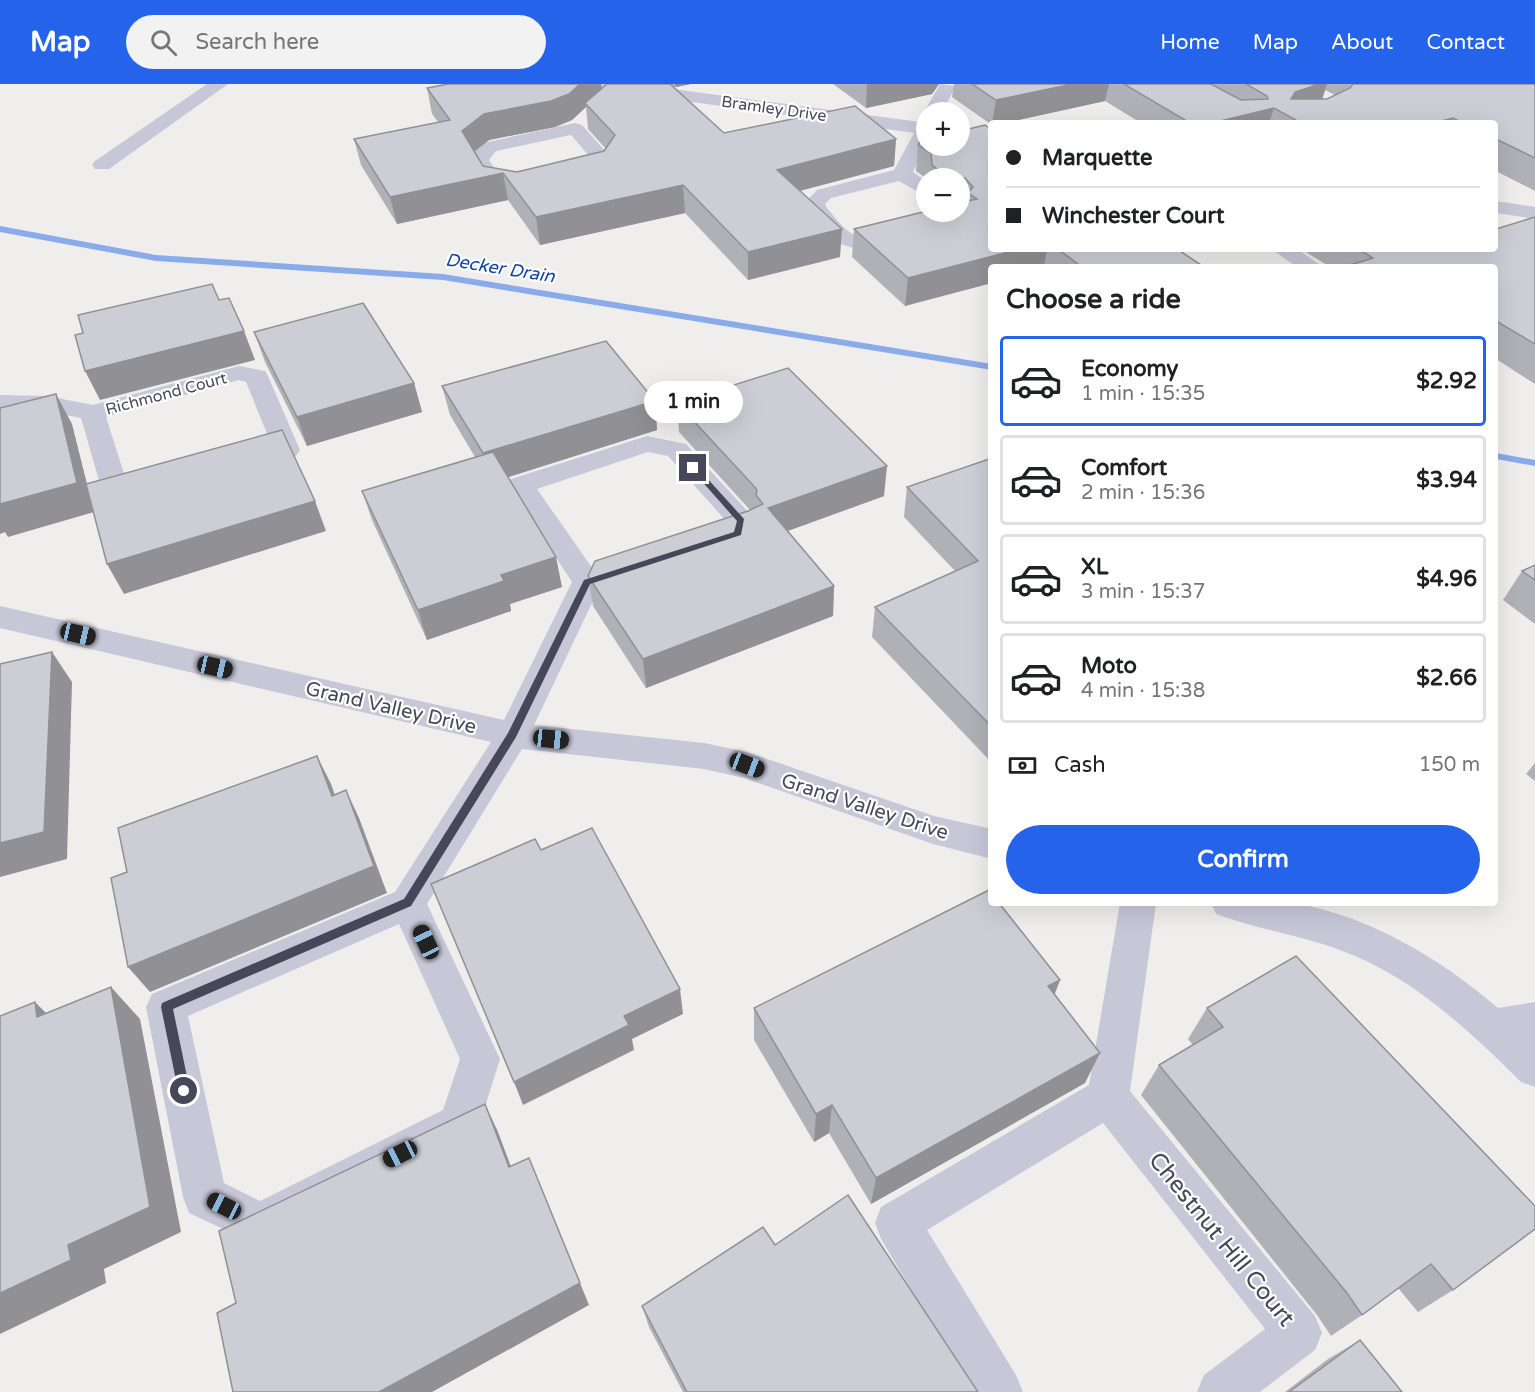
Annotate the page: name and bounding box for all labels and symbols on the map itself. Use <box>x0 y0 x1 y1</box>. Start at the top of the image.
street label: Bramley Drive <box>720 92 828 126</box>
water label: Decker Drain <box>444 249 557 288</box>
street label: Richmond Court <box>103 368 229 420</box>
callout: 1 min <box>644 381 742 423</box>
route end <box>679 454 706 481</box>
car <box>58 621 98 647</box>
car <box>195 654 235 680</box>
street label: Grand Valley Drive <box>303 677 478 739</box>
car <box>532 728 570 750</box>
car <box>727 750 767 780</box>
street label: Grand Valley Drive <box>778 769 951 845</box>
car <box>410 922 442 962</box>
route start <box>170 1077 197 1104</box>
car <box>380 1138 420 1170</box>
street label: Chestnut Hill Court <box>1142 1146 1301 1332</box>
car <box>204 1190 244 1222</box>

